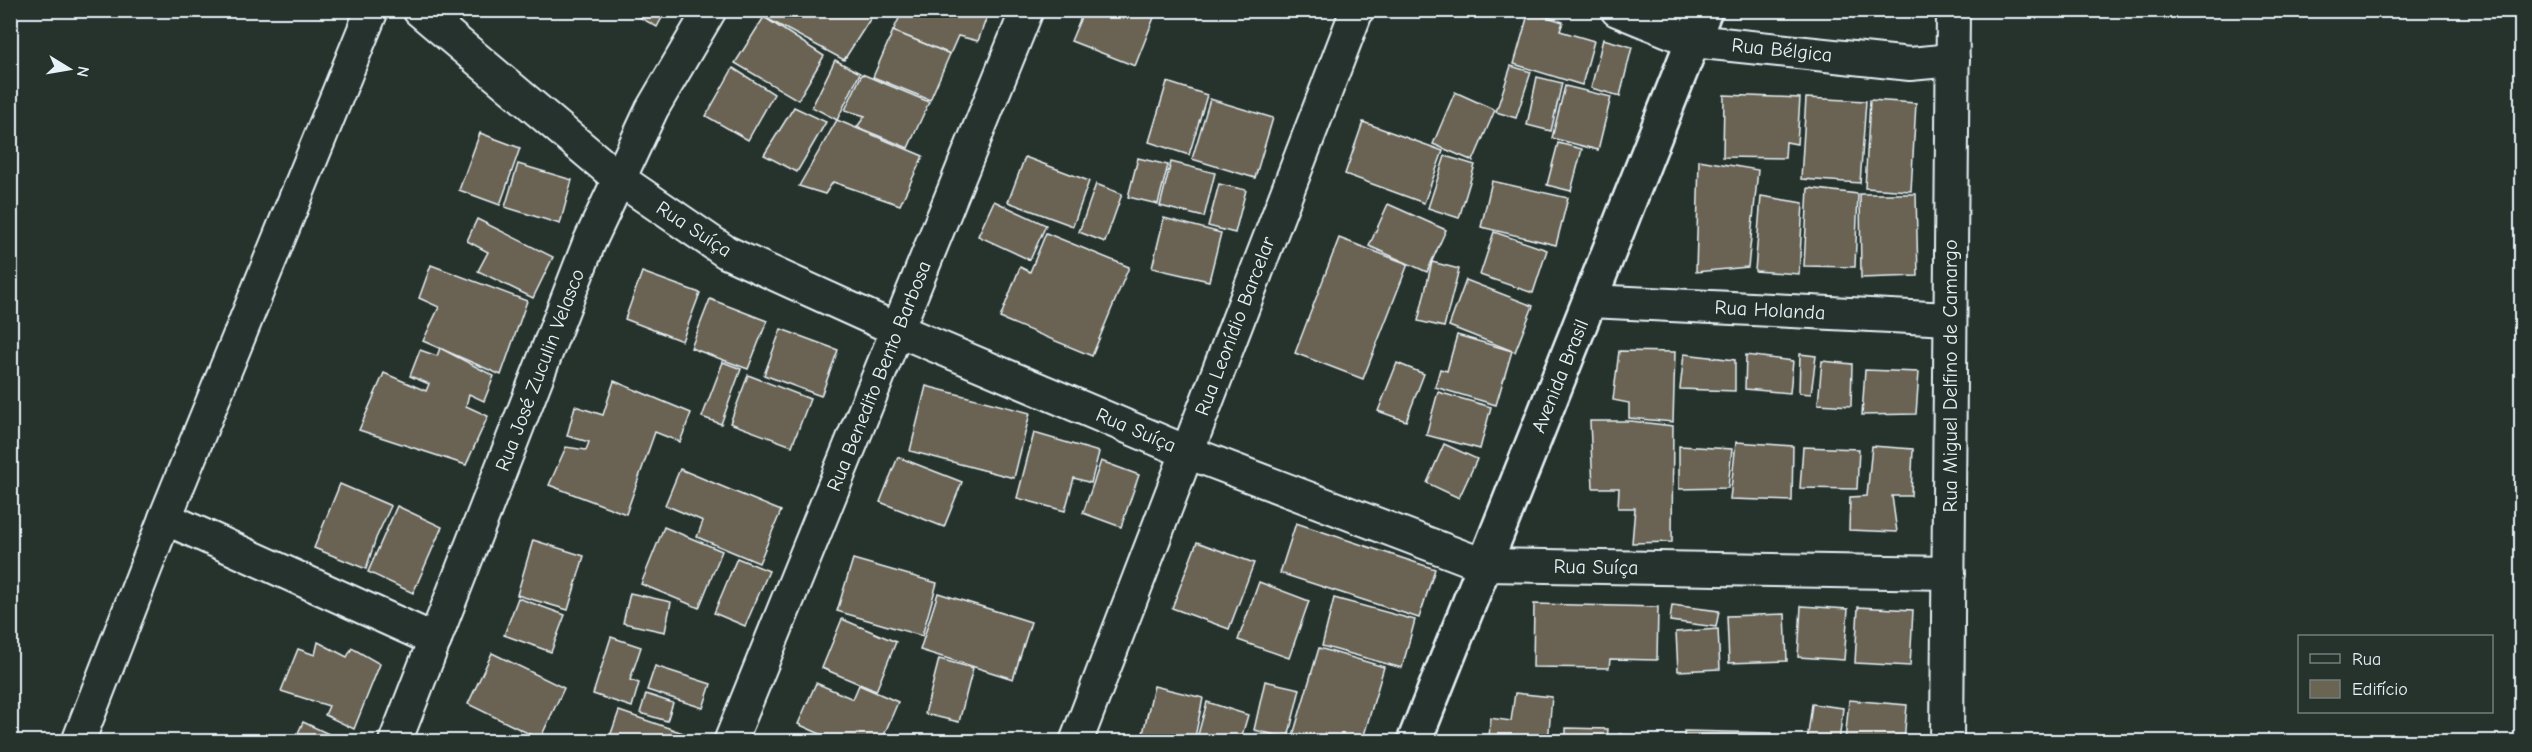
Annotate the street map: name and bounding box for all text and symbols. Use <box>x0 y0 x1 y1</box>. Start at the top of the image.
street label: Rua Bélgica <box>1731 33 1833 67</box>
north arrow <box>39 39 99 99</box>
text: N <box>73 65 93 79</box>
street label: Rua Suíça <box>652 196 736 262</box>
street label: Rua Leonídio Barcelar <box>1190 233 1280 419</box>
street label: Rua Miguel Delfino de Camargo <box>1939 239 1962 513</box>
street label: Rua Benedito Bento Barbosa <box>822 257 936 495</box>
street label: Rua José Zuculin Velasco <box>491 266 589 474</box>
street label: Rua Holanda <box>1714 296 1826 324</box>
street label: Avenida Brasil <box>1527 316 1593 436</box>
street label: Rua Suíça <box>1092 403 1180 457</box>
street label: Rua Suíça <box>1553 555 1639 579</box>
legend <box>2298 635 2493 713</box>
text: Rua <box>2352 649 2381 670</box>
text: Edifício <box>2352 679 2408 700</box>

